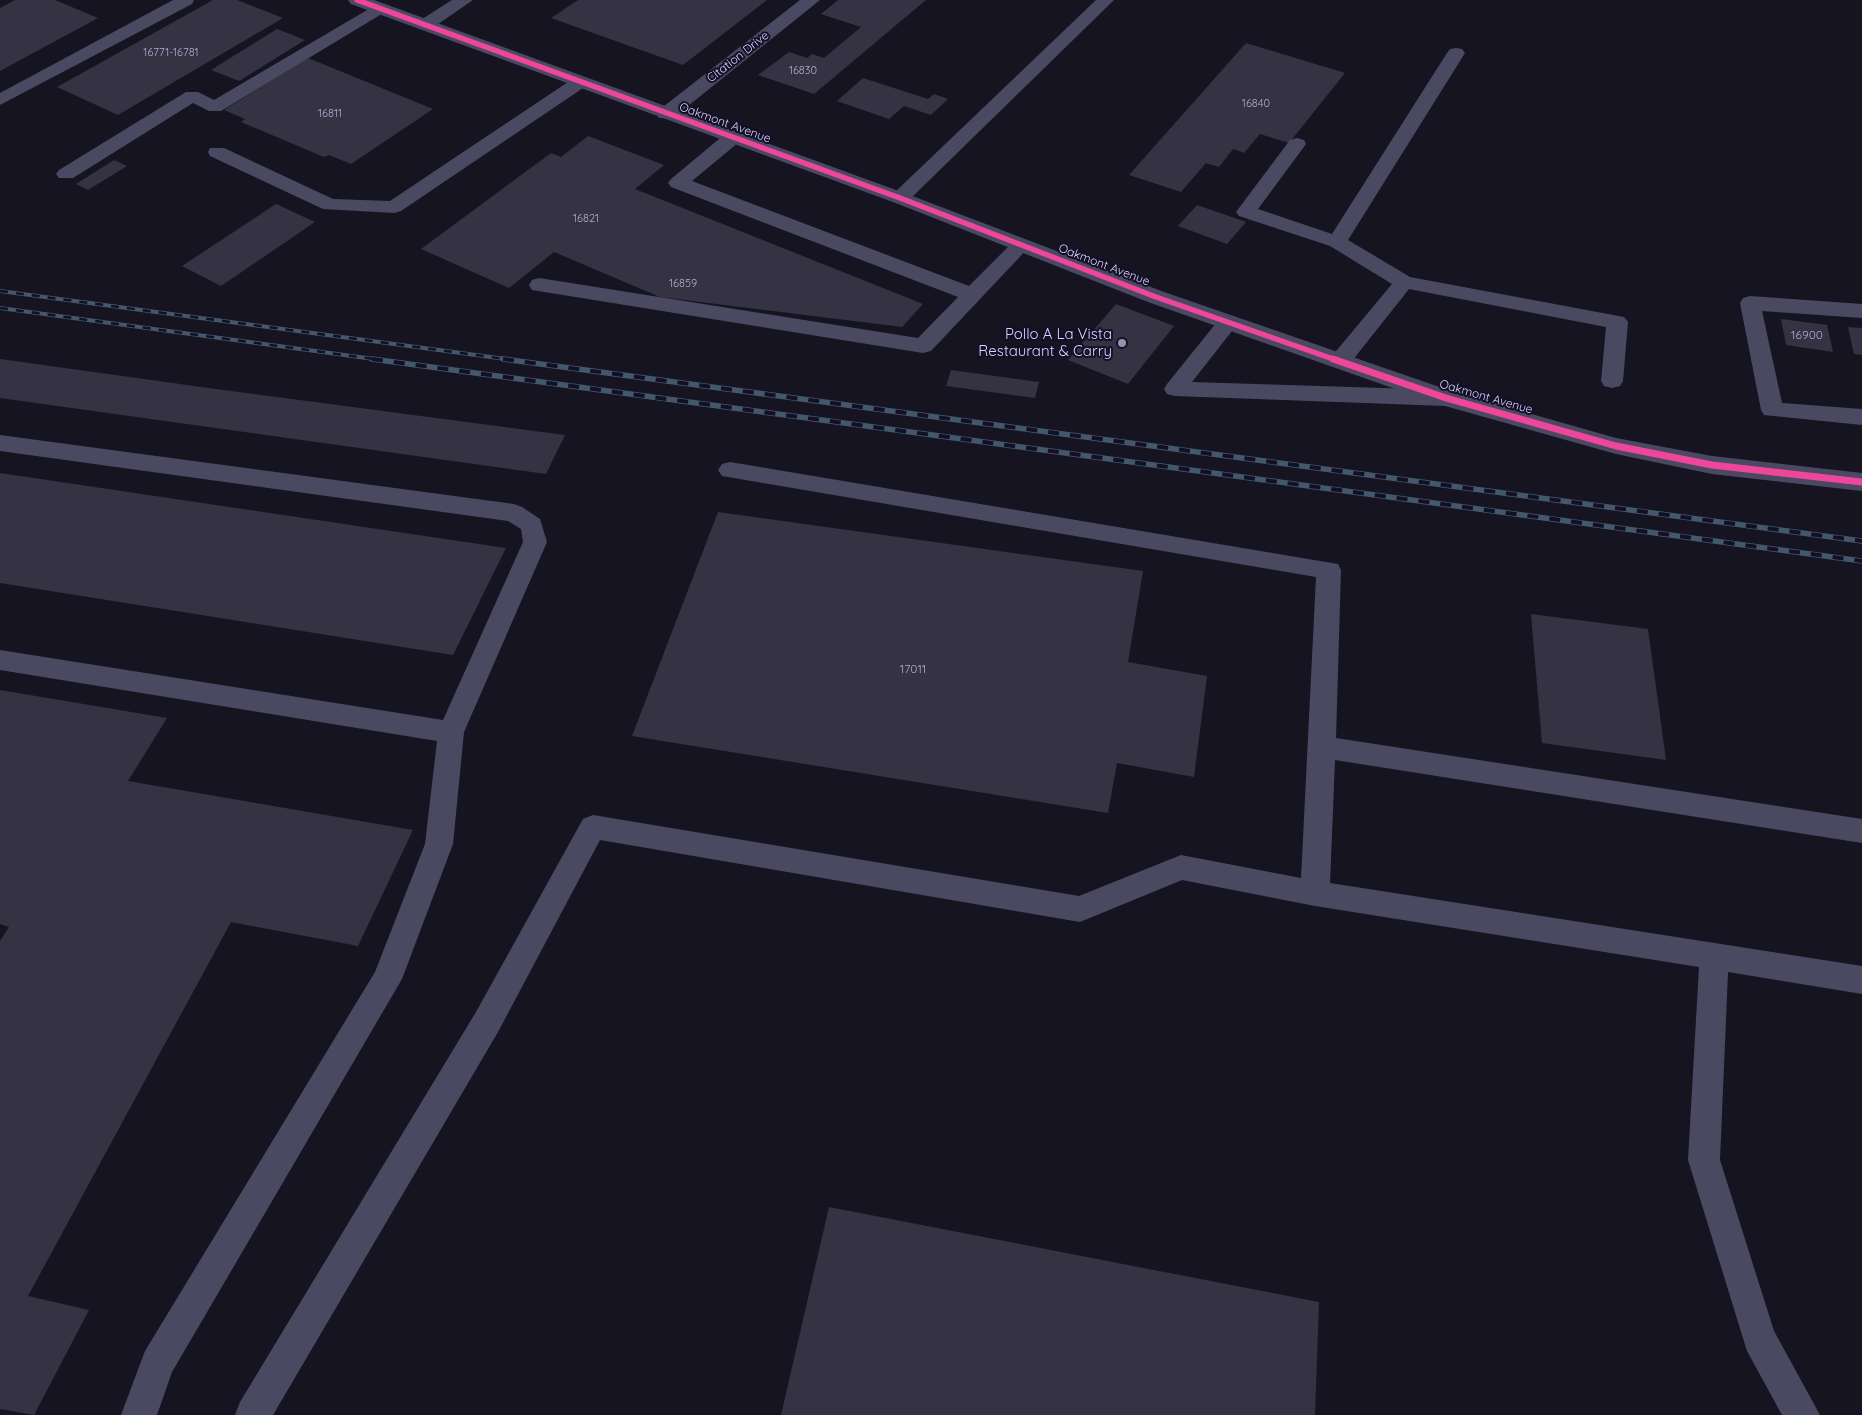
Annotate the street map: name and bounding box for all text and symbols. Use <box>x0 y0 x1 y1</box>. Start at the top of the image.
street label: Citation Drive <box>704 28 772 86</box>
house number: 16771-16781 <box>143 46 199 60</box>
house number: 16830 <box>789 64 817 78</box>
house number: 16840 <box>1242 97 1270 111</box>
street label: Oakmont Avenue <box>677 100 773 146</box>
house number: 16811 <box>318 107 342 121</box>
house number: 16821 <box>573 212 599 226</box>
street label: Oakmont Avenue <box>1056 241 1152 289</box>
house number: 16859 <box>669 277 697 291</box>
place label: Pollo A La Vista Restaurant & Carry <box>978 325 1112 360</box>
house number: 16900 <box>1791 328 1823 342</box>
marker: Pollo A La Vista Restaurant & Carry <box>1116 337 1128 349</box>
street label: Oakmont Avenue <box>1438 377 1534 417</box>
house number: 17011 <box>900 662 926 676</box>

